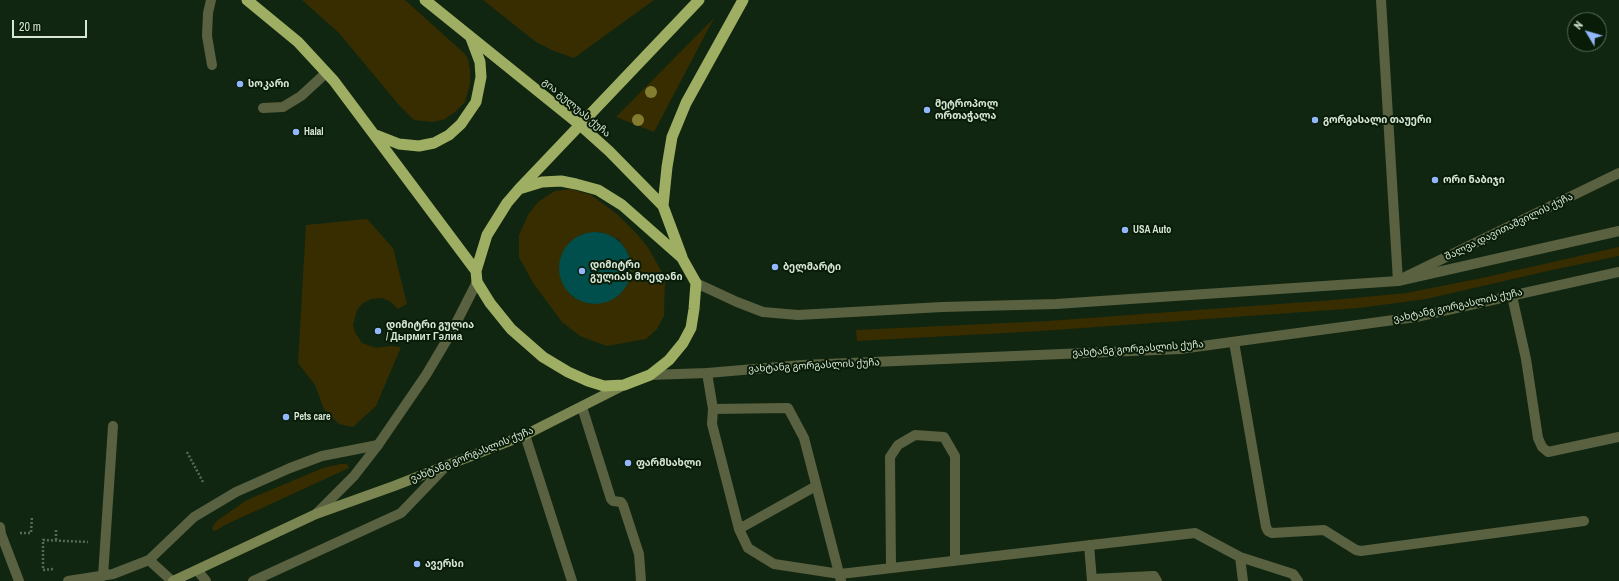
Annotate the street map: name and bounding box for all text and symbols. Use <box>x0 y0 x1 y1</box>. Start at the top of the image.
scale bar <box>14 12 89 38</box>
north arrow <box>1567 12 1607 52</box>
text: N <box>1571 18 1586 32</box>
text: 20 m <box>19 19 41 35</box>
street label: გია გულუას ქუჩა <box>540 76 612 140</box>
place label: სოკარი <box>248 78 289 90</box>
marker: სოკარი <box>235 79 245 89</box>
place label: მეტროპოლ ორთაჭალა <box>935 98 998 122</box>
marker: მეტროპოლ ორთაჭალა <box>922 105 932 115</box>
place label: გორგასალი თაუერი <box>1323 114 1432 126</box>
marker: გორგასალი თაუერი <box>1310 115 1320 125</box>
place label: Halal <box>304 126 324 138</box>
marker: Halal <box>291 127 301 137</box>
place label: ორი ნაბიჯი <box>1443 174 1505 186</box>
marker: ორი ნაბიჯი <box>1430 175 1440 185</box>
street label: შალვა დავითაშვილის ქუჩა <box>1443 191 1575 263</box>
place label: USA Auto <box>1133 224 1171 236</box>
marker: USA Auto <box>1120 225 1130 235</box>
place label: დიმიტრი გულიას მოედანი <box>590 259 682 282</box>
place label: ბელმარტი <box>783 261 841 273</box>
marker: ბელმარტი <box>770 262 780 272</box>
marker: დიმიტრი გულიას მოედანი <box>577 266 587 276</box>
street label: ვახტანგ გორგასლის ქუჩა <box>1392 286 1524 326</box>
place label: დიმიტრი გულია / Дырмит Гәлиа <box>386 319 474 342</box>
marker: დიმიტრი გულია / Дырмит Гәлиа <box>373 326 383 336</box>
street label: ვახტანგ გორგასლის ქუჩა <box>1072 338 1204 360</box>
street label: ვახტანგ გორგასლის ქუჩა <box>748 357 880 375</box>
place label: Pets care <box>294 411 330 423</box>
marker: Pets care <box>281 412 291 422</box>
street label: ვახტანგ გორგასლის ქუჩა <box>409 425 535 485</box>
place label: ფარმსახლი <box>636 457 701 469</box>
marker: ფარმსახლი <box>623 458 633 468</box>
place label: ავერსი <box>425 558 464 570</box>
marker: ავერსი <box>412 559 422 569</box>

